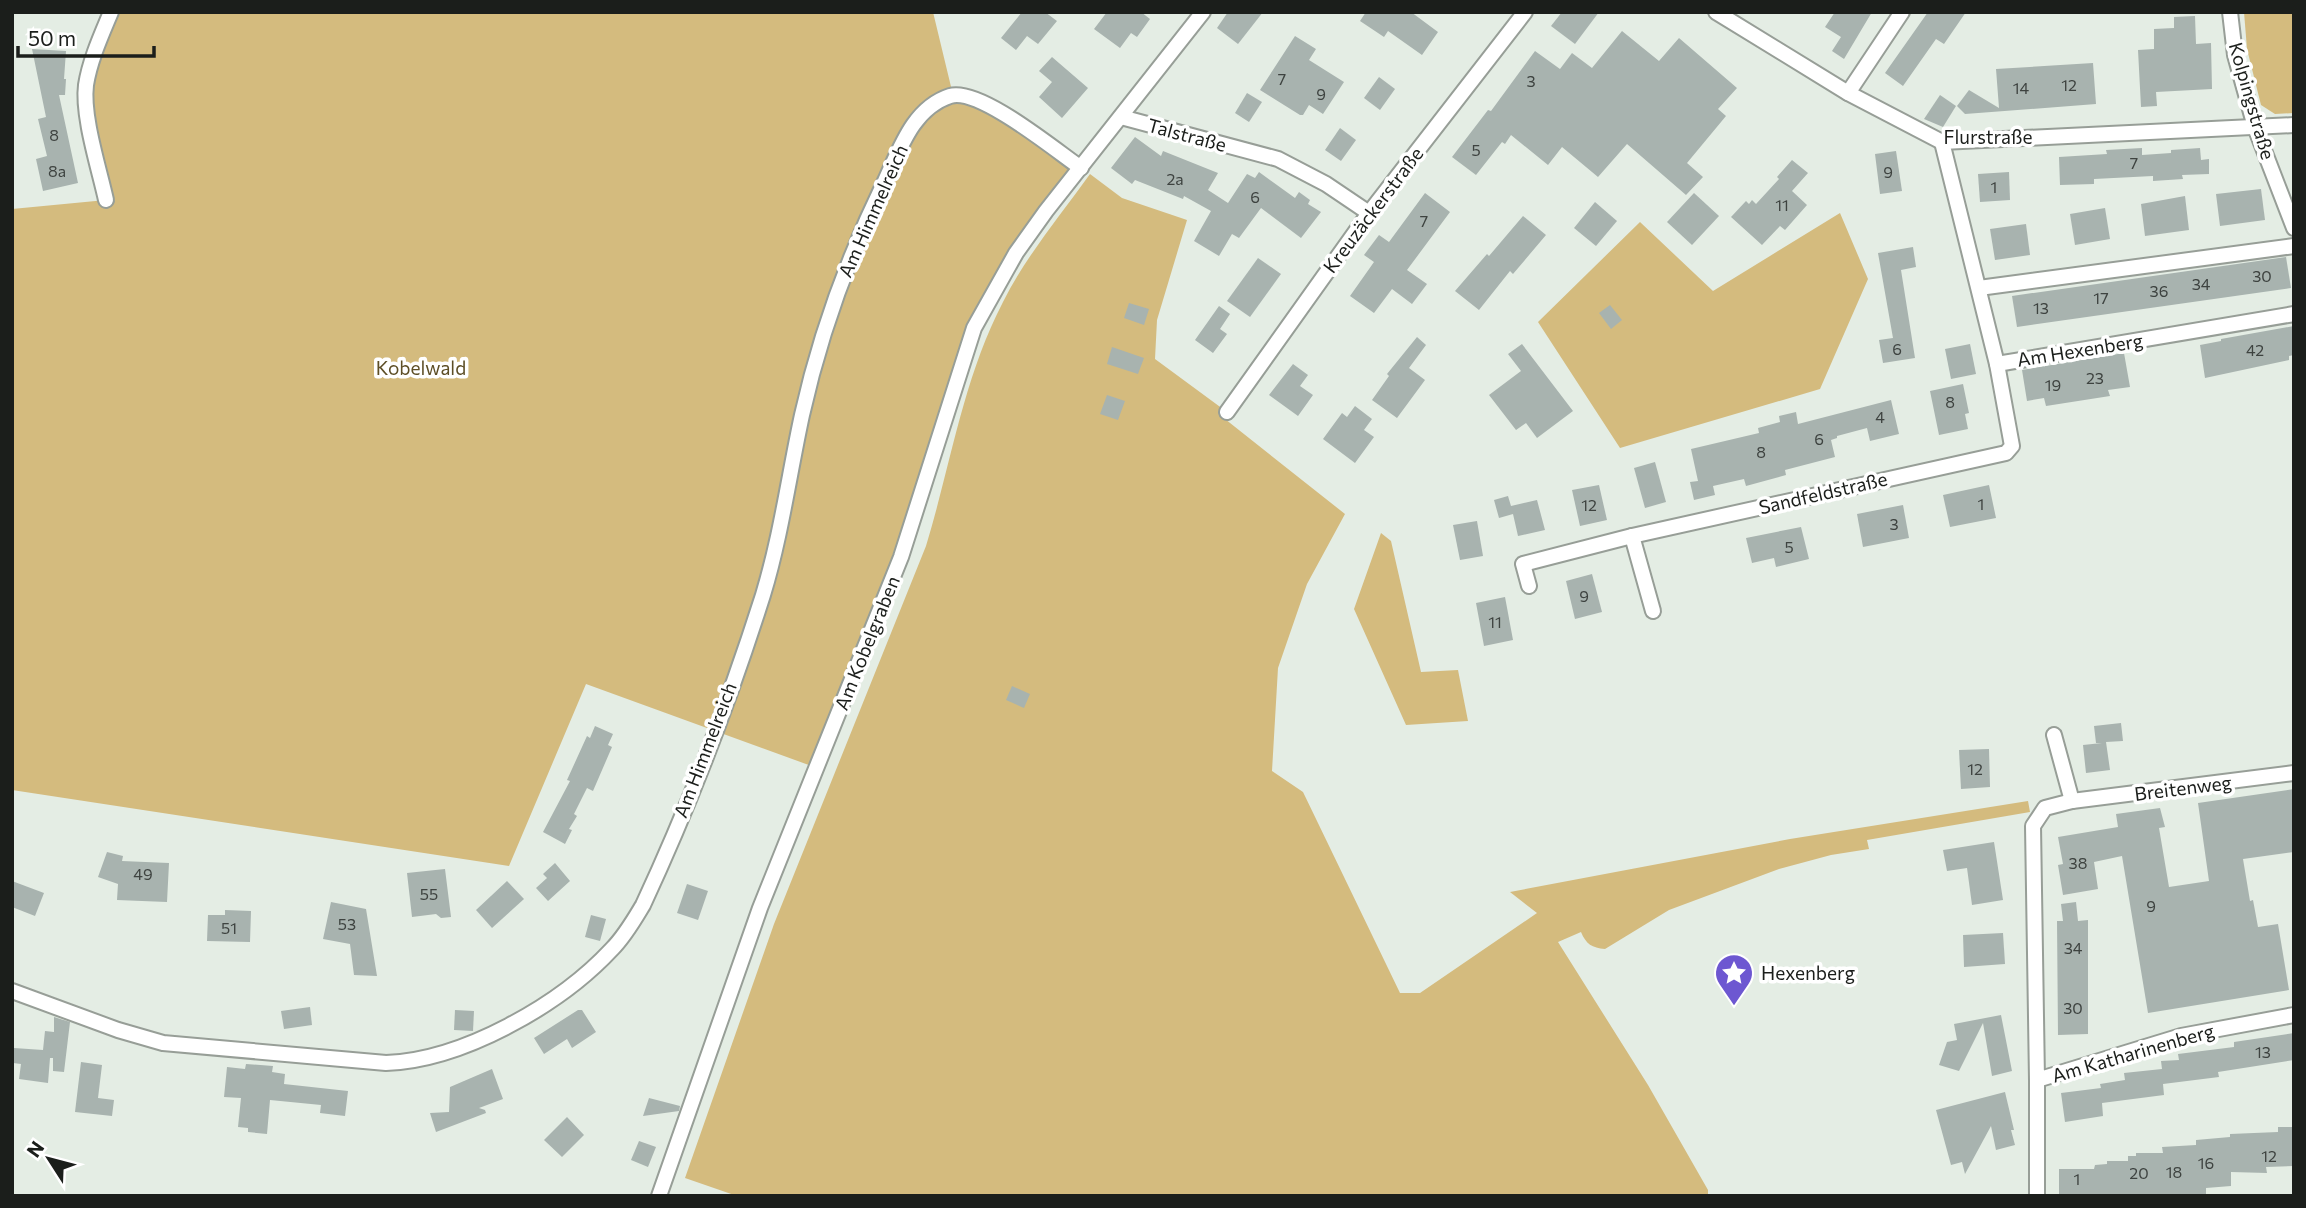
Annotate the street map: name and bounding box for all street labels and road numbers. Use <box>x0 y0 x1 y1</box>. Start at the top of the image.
street label: Kolpingstraße <box>2225 40 2280 162</box>
street label: Talstraße <box>1145 113 1229 156</box>
street label: Flurstraße <box>1944 125 2032 148</box>
street label: Am Himmelreich <box>833 141 912 281</box>
street label: Kreuzäckerstraße <box>1318 142 1427 277</box>
street label: Am Hexenberg <box>2015 328 2145 371</box>
street label: Sandfeldstraße <box>1756 467 1889 518</box>
street label: Am Kobelgraben <box>829 572 904 713</box>
street label: Am Himmelreich <box>668 679 741 821</box>
street label: Breitenweg <box>2133 770 2233 805</box>
street label: Am Katharinenberg <box>2049 1018 2217 1087</box>

